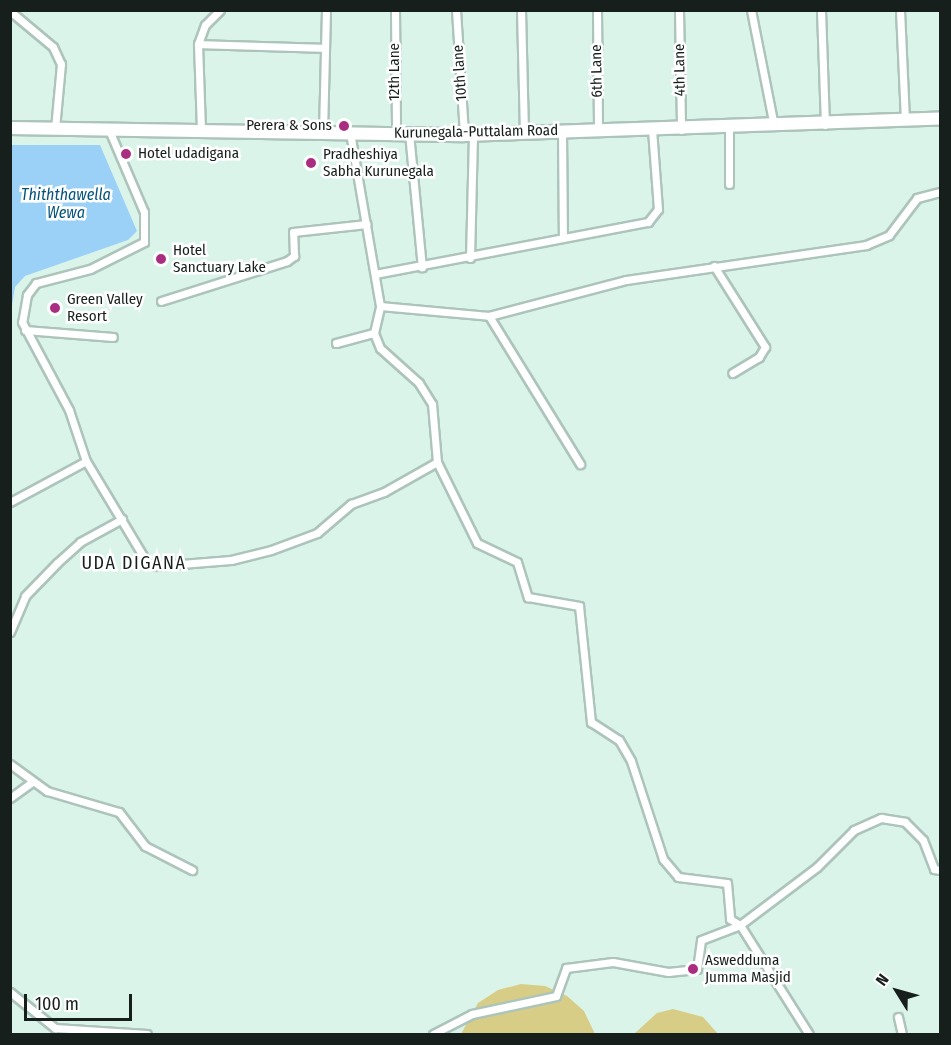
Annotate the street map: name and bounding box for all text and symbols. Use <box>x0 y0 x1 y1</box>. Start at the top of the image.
street label: 12th Lane <box>386 43 404 101</box>
street label: 4th Lane <box>671 43 689 97</box>
street label: 10th lane <box>449 44 471 102</box>
street label: 6th Lane <box>588 44 606 98</box>
place label: Perera & Sons <box>246 117 332 135</box>
marker: Perera & Sons <box>337 119 351 133</box>
street label: Kurunegala-Puttalam Road <box>394 122 558 142</box>
place label: Hotel udadigana <box>138 145 239 163</box>
place label: Pradheshiya Sabha Kurunegala <box>323 145 434 180</box>
marker: Hotel udadigana <box>119 147 133 161</box>
marker: Pradheshiya Sabha Kurunegala <box>304 156 318 170</box>
water label: Thiththawella Wewa <box>21 185 111 223</box>
place label: Hotel Sanctuary Lake <box>173 241 266 276</box>
marker: Hotel Sanctuary Lake <box>154 252 168 266</box>
place label: Green Valley Resort <box>67 290 143 325</box>
marker: Green Valley Resort <box>48 301 62 315</box>
district label: UDA DIGANA <box>82 552 186 574</box>
place label: Aswedduma Jumma Masjid <box>705 951 791 986</box>
north arrow <box>867 961 927 1021</box>
marker: Aswedduma Jumma Masjid <box>686 962 700 976</box>
text: N <box>872 970 893 989</box>
scale bar <box>27 982 135 1020</box>
text: 100 m <box>35 993 79 1015</box>

